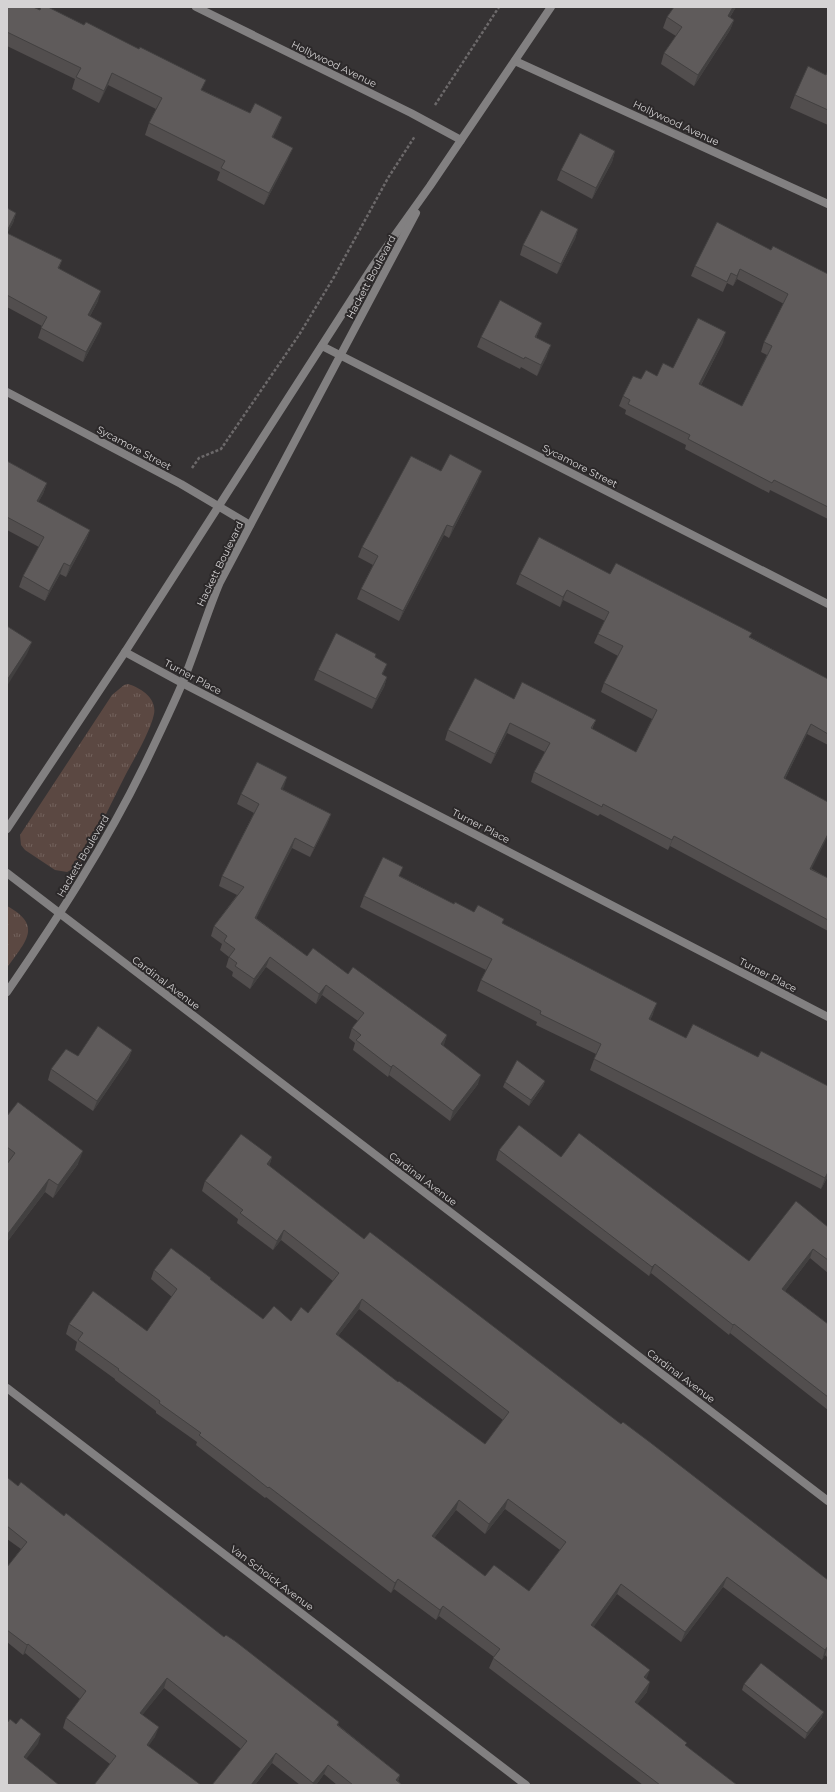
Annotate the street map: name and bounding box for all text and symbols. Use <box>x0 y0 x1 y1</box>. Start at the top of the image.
street label: Hollywood Avenue <box>289 38 379 90</box>
street label: Hollywood Avenue <box>631 97 721 149</box>
street label: Hackett Boulevard <box>343 233 399 321</box>
street label: Sycamore Street <box>94 423 174 473</box>
street label: Sycamore Street <box>540 441 620 491</box>
street label: Hackett Boulevard <box>194 519 246 609</box>
street label: Turner Place <box>162 656 224 698</box>
street label: Turner Place <box>450 806 512 846</box>
street label: Hackett Boulevard <box>54 813 112 899</box>
street label: Cardinal Avenue <box>129 953 203 1013</box>
street label: Turner Place <box>737 955 799 995</box>
street label: Cardinal Avenue <box>386 1149 460 1209</box>
street label: Cardinal Avenue <box>644 1346 718 1406</box>
street label: Van Schoick Avenue <box>228 1542 316 1614</box>

